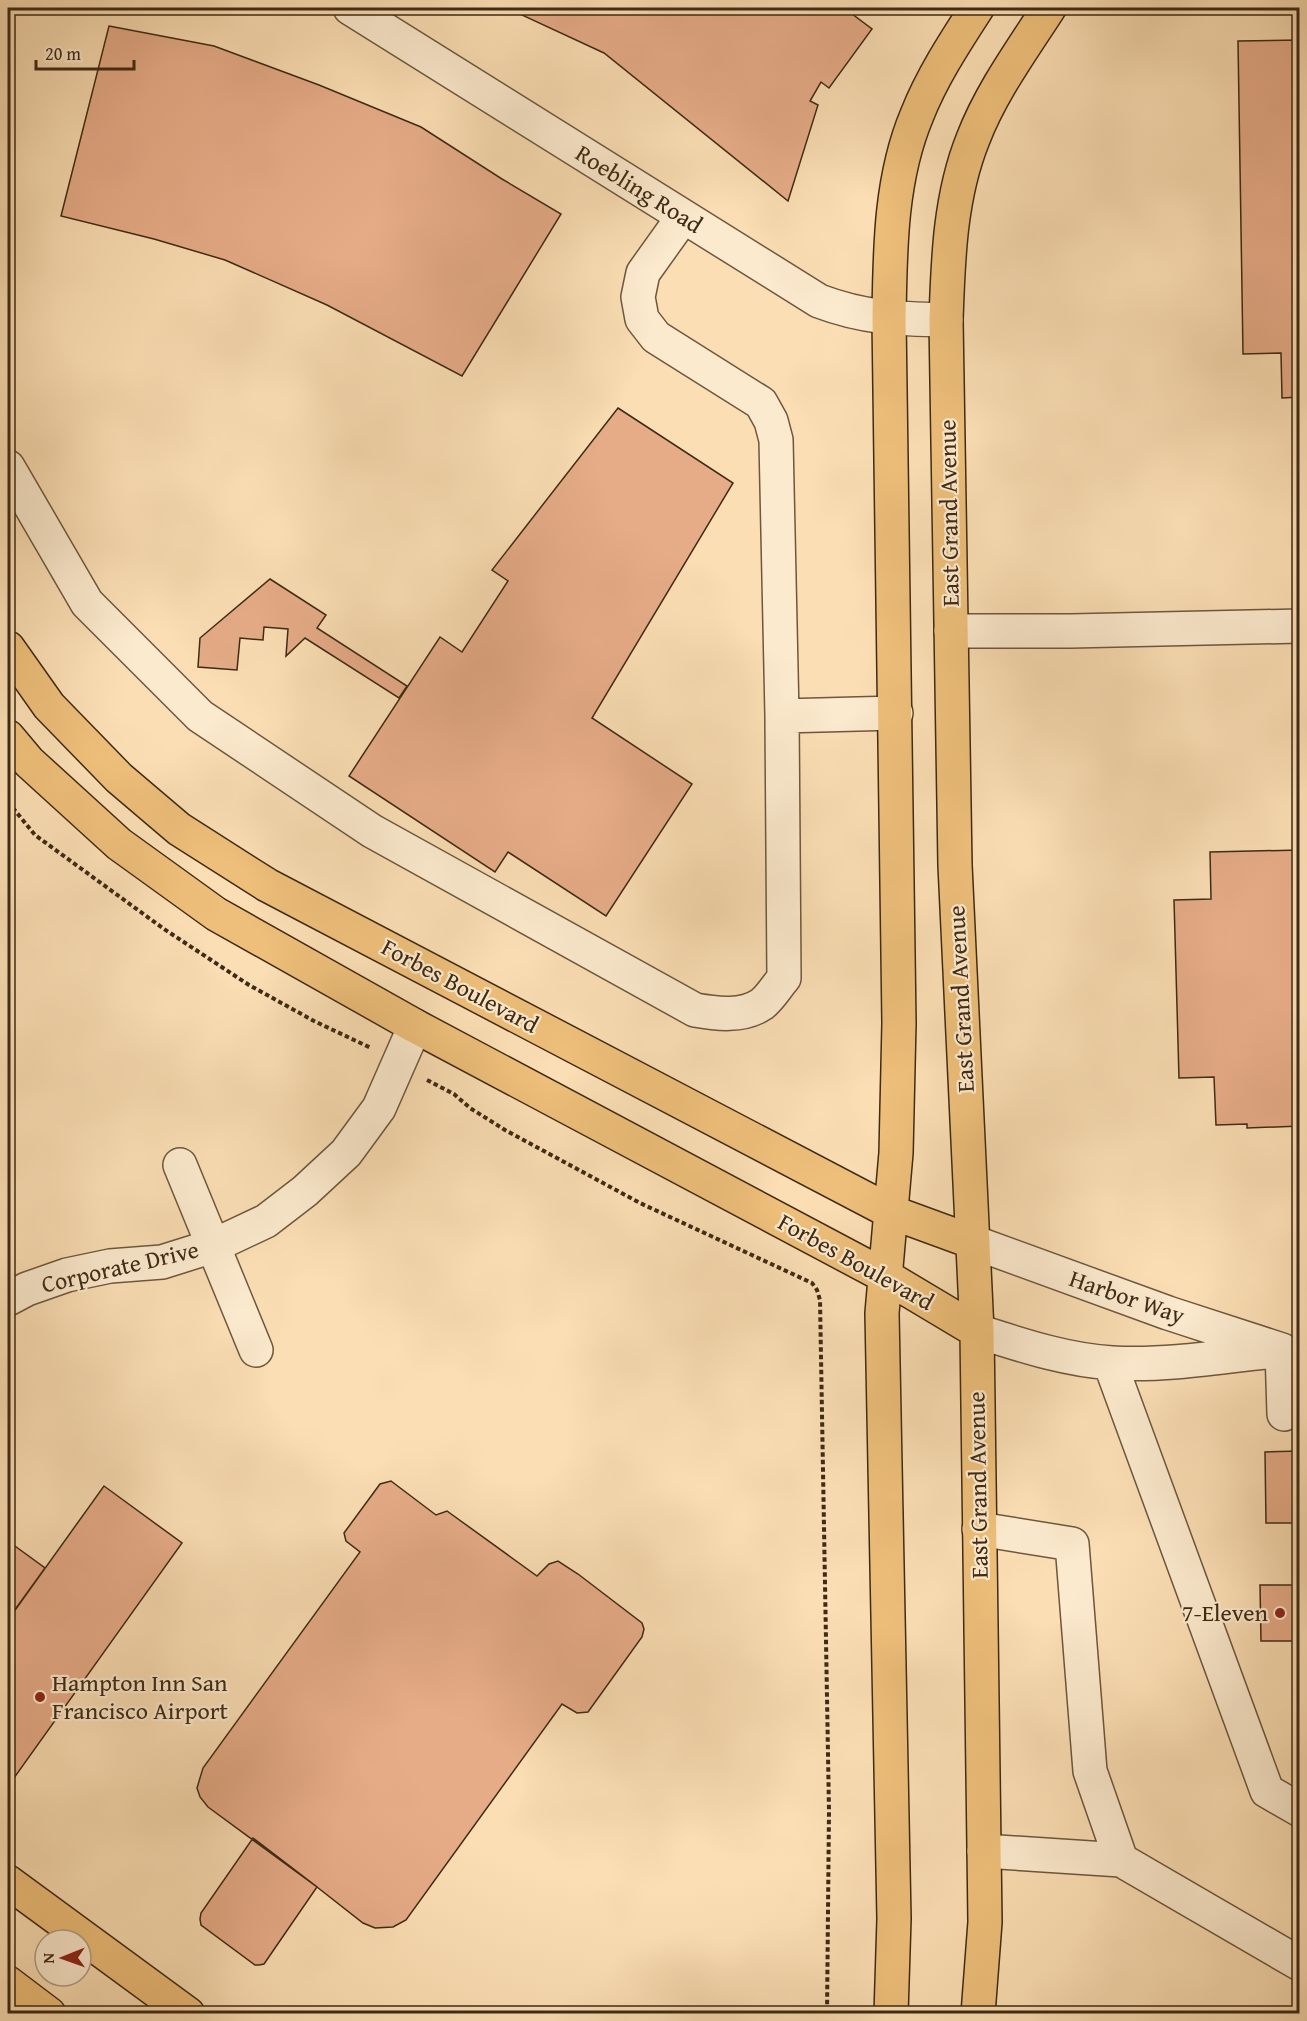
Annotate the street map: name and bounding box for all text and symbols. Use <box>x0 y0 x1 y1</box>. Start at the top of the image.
scale bar <box>36 33 134 71</box>
text: 20 m <box>45 40 81 67</box>
street label: Roebling Road <box>569 136 710 242</box>
street label: East Grand Avenue <box>929 419 968 607</box>
street label: East Grand Avenue <box>938 905 983 1093</box>
street label: Forbes Boulevard <box>375 929 545 1042</box>
street label: Forbes Boulevard <box>772 1204 941 1319</box>
street label: Corporate Drive <box>38 1231 202 1302</box>
street label: Harbor Way <box>1065 1260 1190 1333</box>
street label: East Grand Avenue <box>958 1391 997 1579</box>
place label: 7-Eleven <box>1182 1595 1269 1630</box>
marker: 7-Eleven <box>1273 1606 1287 1620</box>
place label: Hampton Inn San Francisco Airport <box>52 1665 229 1728</box>
marker: Hampton Inn San Francisco Airport <box>33 1690 47 1704</box>
north arrow <box>33 1928 93 1988</box>
text: N <box>36 1952 60 1964</box>

